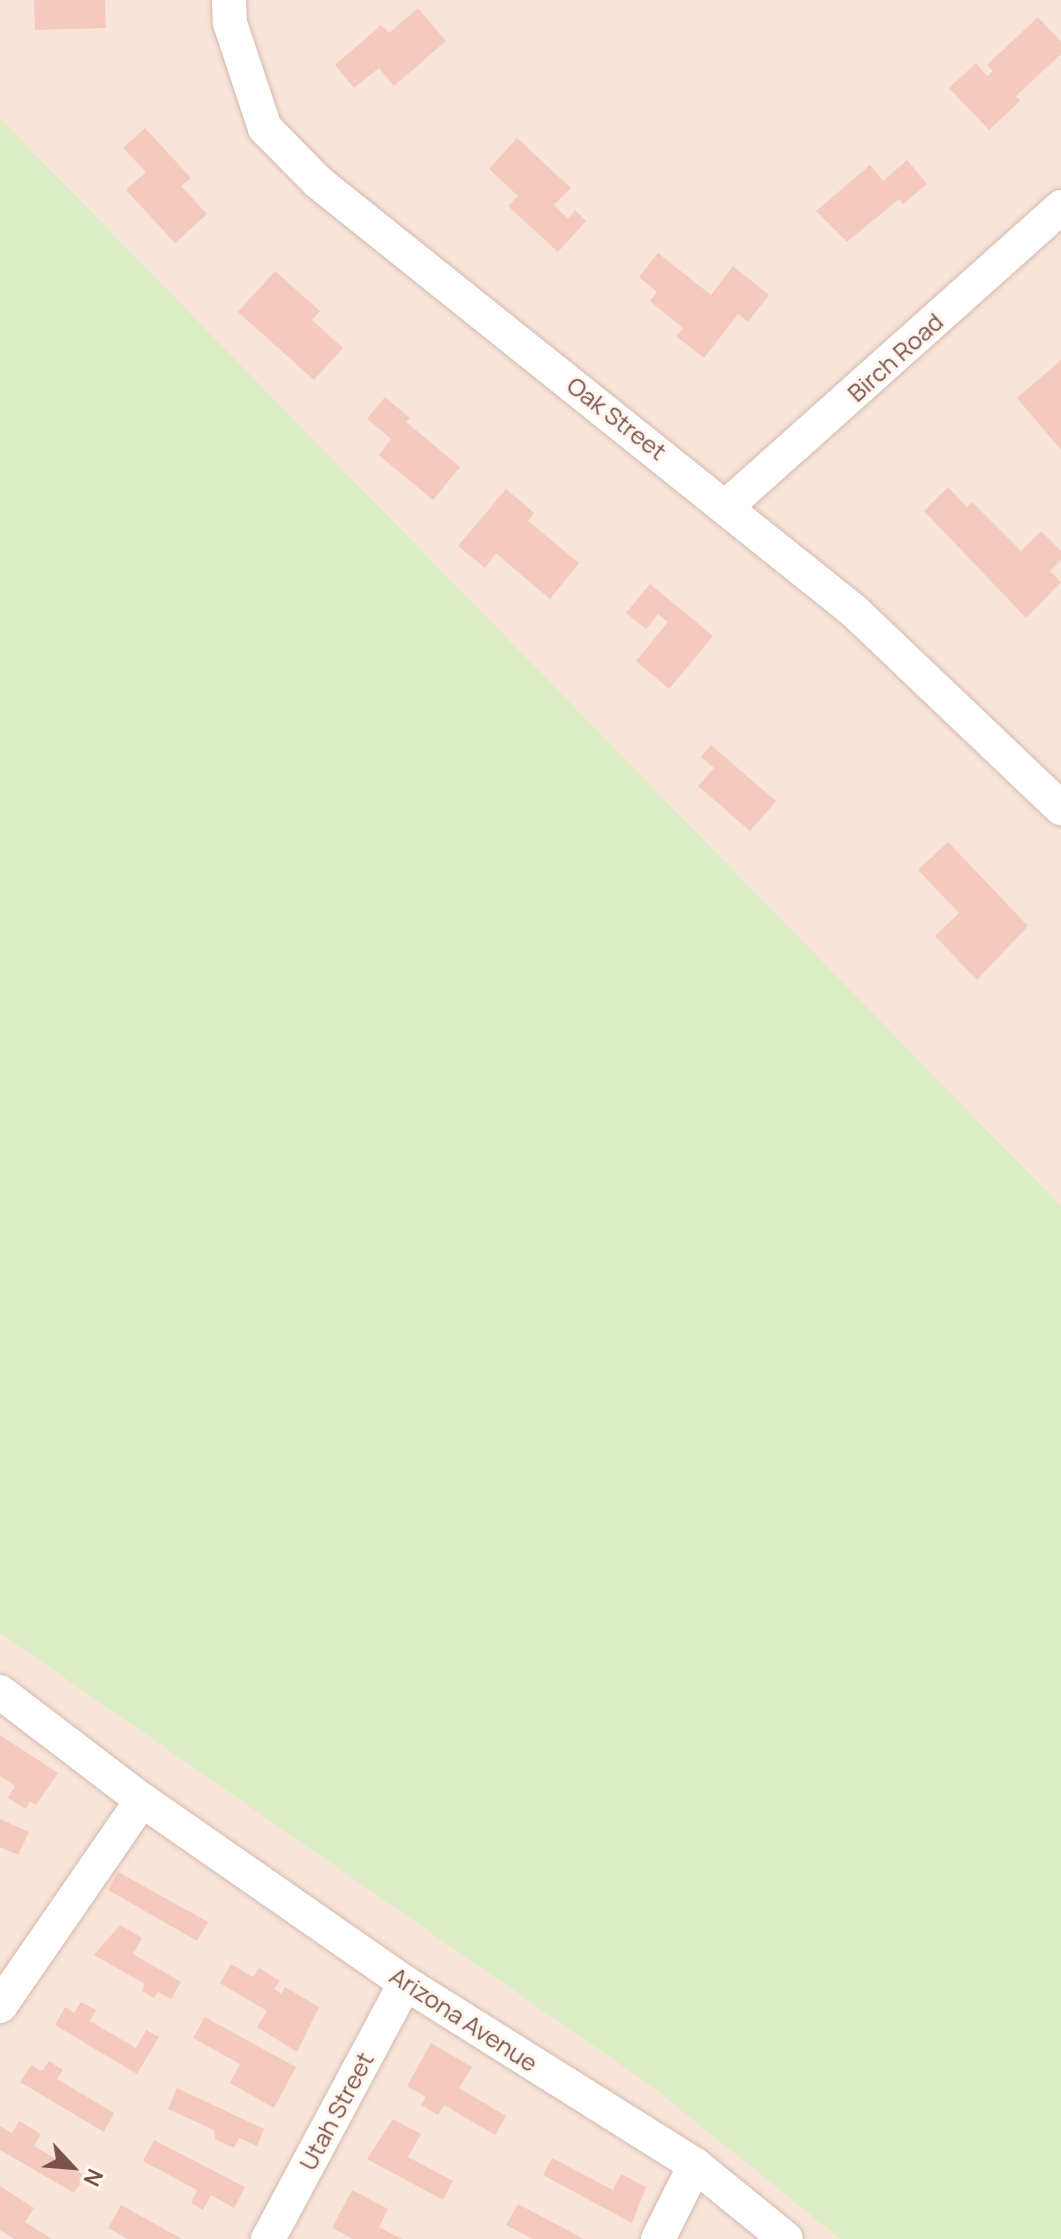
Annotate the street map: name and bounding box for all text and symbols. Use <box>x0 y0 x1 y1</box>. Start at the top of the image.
street label: Birch Road <box>842 307 948 407</box>
street label: Oak Street <box>562 370 672 466</box>
street label: Arizona Avenue <box>385 1961 543 2077</box>
street label: Utah Street <box>293 2047 379 2175</box>
north arrow <box>32 2127 112 2207</box>
text: N <box>77 2164 111 2191</box>

